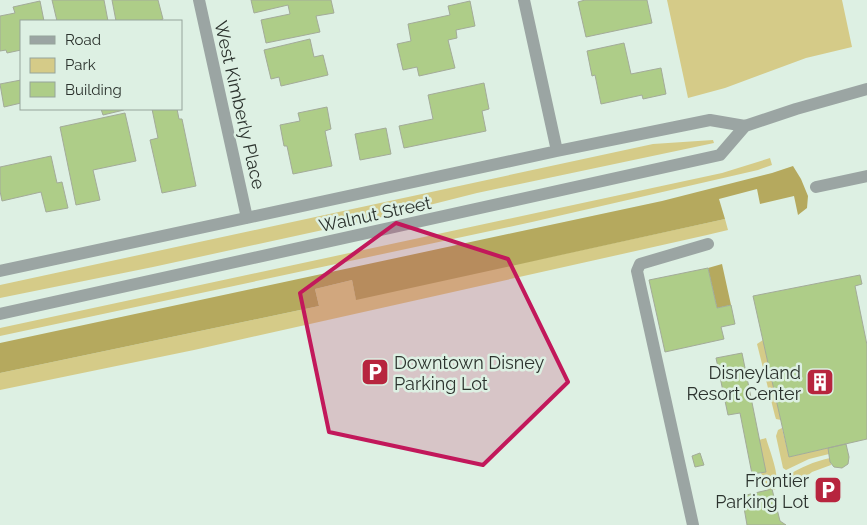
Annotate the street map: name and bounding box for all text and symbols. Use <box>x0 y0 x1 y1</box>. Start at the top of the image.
street label: West Kimberly Place <box>210 19 270 192</box>
legend <box>20 20 182 110</box>
text: Road <box>65 31 101 49</box>
text: Park <box>65 56 96 74</box>
text: Building <box>65 81 122 99</box>
street label: Walnut Street <box>317 192 433 236</box>
place label: Downtown Disney Parking Lot <box>394 352 545 394</box>
parking icon: Downtown Disney Parking Lot <box>360 357 390 387</box>
place label: Disneyland Resort Center <box>687 362 802 404</box>
building icon: Disneyland Resort Center <box>805 367 835 397</box>
place label: Frontier Parking Lot <box>715 470 810 512</box>
parking icon: Frontier Parking Lot <box>813 475 843 505</box>

